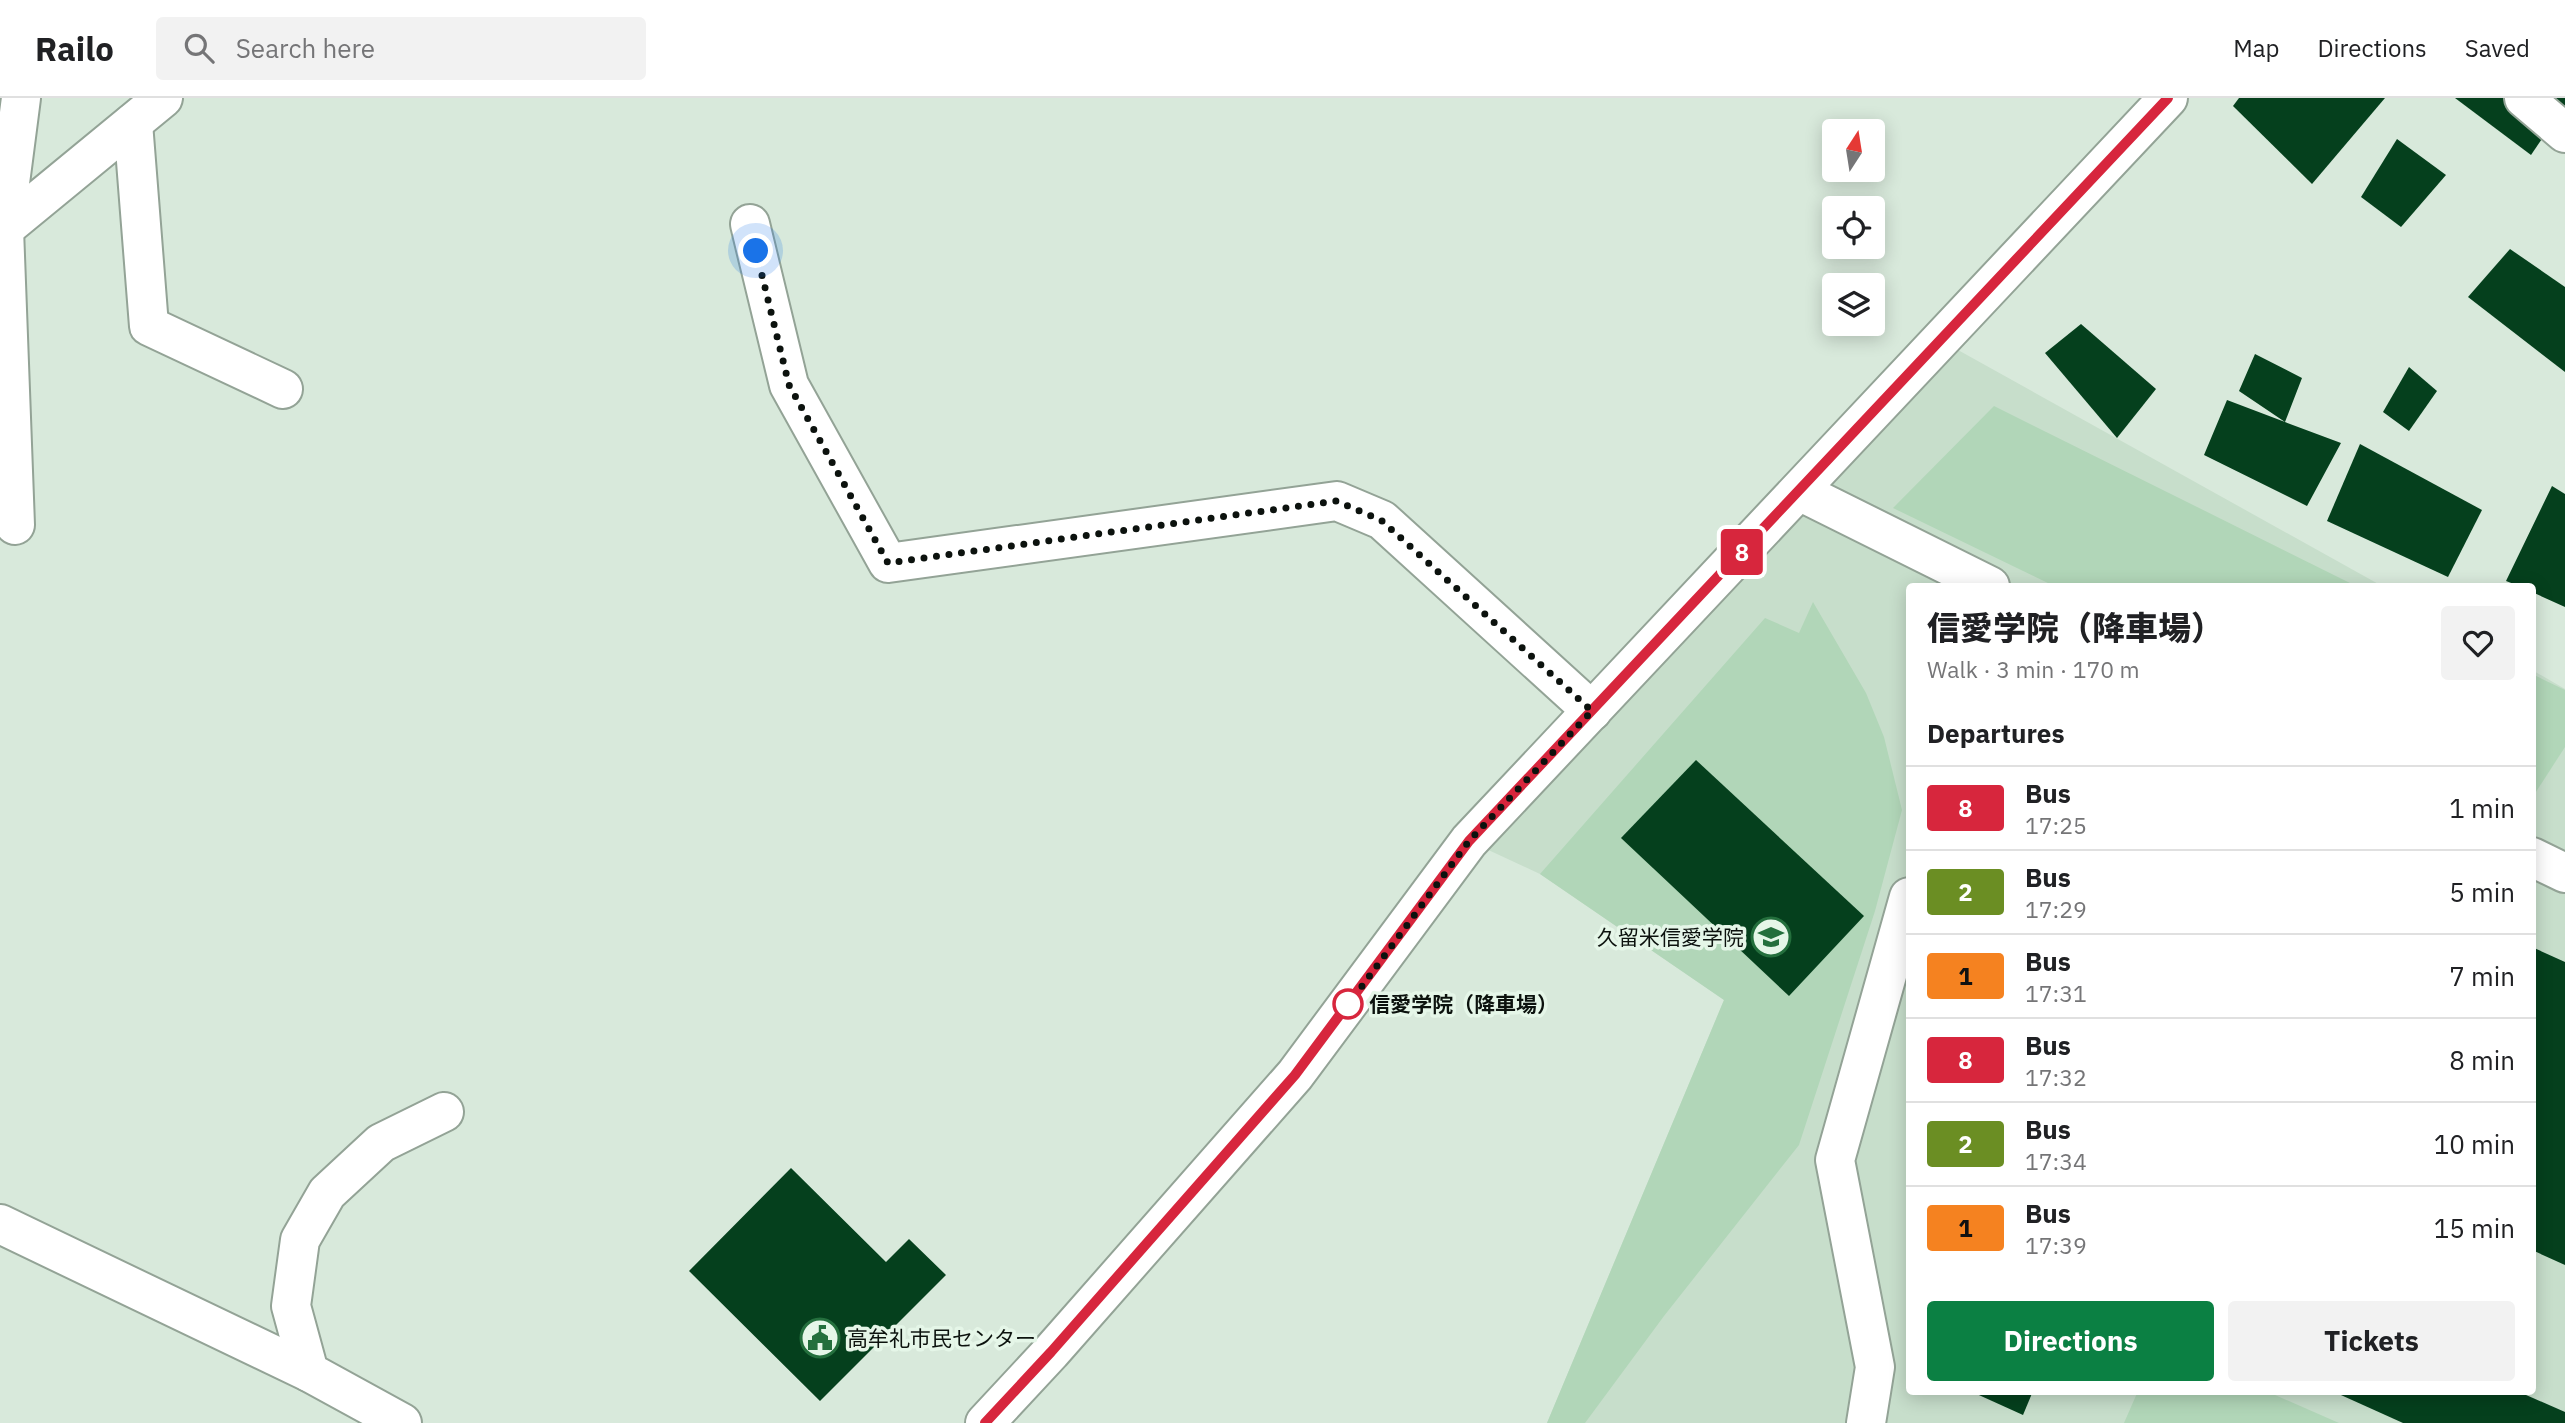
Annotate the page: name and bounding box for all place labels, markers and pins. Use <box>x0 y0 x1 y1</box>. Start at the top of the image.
school or university icon: 久留米信愛学院 <box>1750 916 1792 958</box>
place label: 久留米信愛学院 <box>1597 923 1744 951</box>
marker: 信愛学院（降車場） <box>1333 989 1363 1019</box>
place label: 信愛学院（降車場） <box>1369 990 1558 1018</box>
public building icon: 高牟礼市民センター <box>799 1317 841 1359</box>
place label: 高牟礼市民センター <box>847 1324 1036 1352</box>

